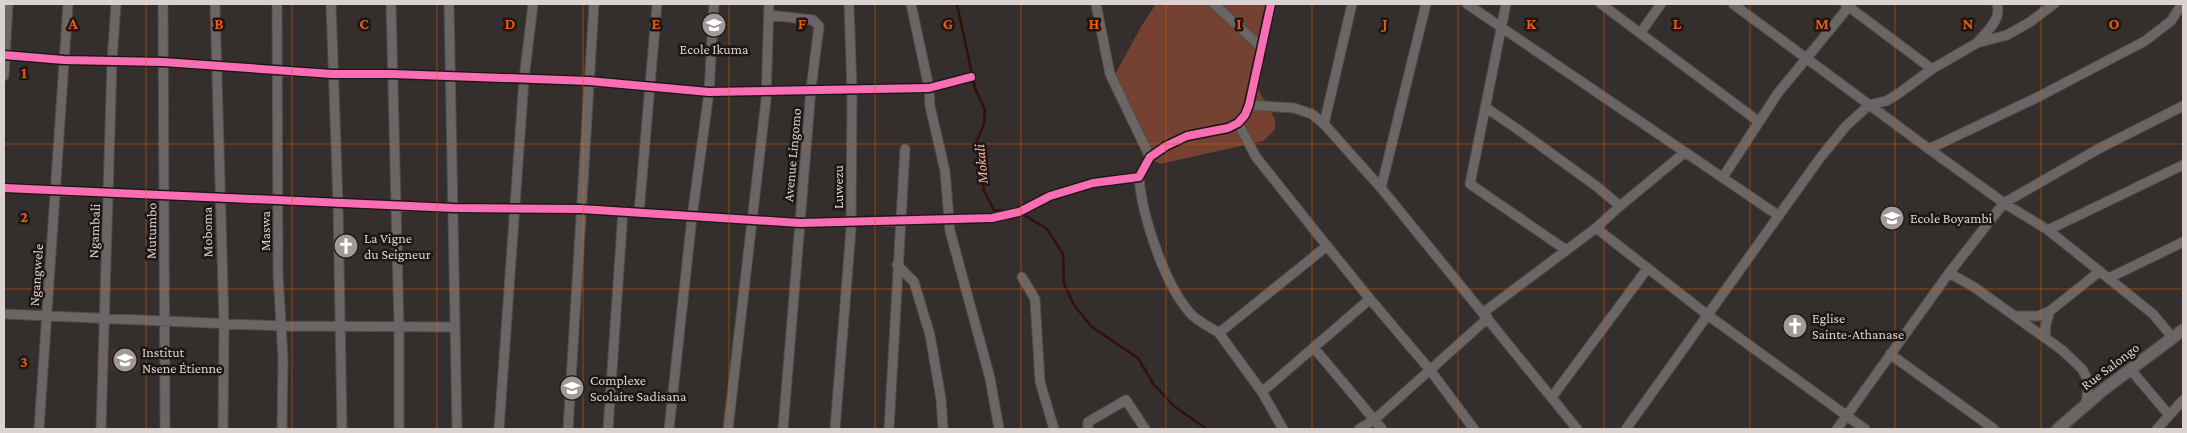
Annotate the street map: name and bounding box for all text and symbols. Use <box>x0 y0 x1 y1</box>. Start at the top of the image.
school or university icon: Ecole Ikuma <box>701 12 727 38</box>
text: A <box>67 15 78 32</box>
text: B <box>214 15 224 32</box>
text: C <box>359 15 369 32</box>
text: D <box>504 15 516 32</box>
text: E <box>651 15 661 32</box>
text: F <box>798 15 807 32</box>
text: G <box>943 15 953 32</box>
text: H <box>1089 15 1100 32</box>
text: I <box>1236 15 1242 32</box>
text: J <box>1380 15 1388 32</box>
text: K <box>1526 15 1537 32</box>
text: L <box>1673 15 1682 32</box>
text: M <box>1815 15 1829 32</box>
text: N <box>1963 15 1974 32</box>
text: O <box>2108 15 2120 32</box>
place label: Ecole Ikuma <box>680 41 749 57</box>
text: 1 <box>21 64 27 81</box>
street label: Avenue Lingomo <box>780 107 804 202</box>
water label: Mokali <box>971 142 991 186</box>
street label: Luwezu <box>830 164 846 209</box>
street label: Ngambali <box>85 203 103 259</box>
street label: Mutumbo <box>143 203 159 259</box>
school or university icon: Ecole Boyambi <box>1879 205 1905 231</box>
street label: Moboma <box>199 206 215 257</box>
text: 2 <box>20 208 28 225</box>
street label: Maswa <box>257 210 273 251</box>
place label: Ecole Boyambi <box>1910 210 1993 226</box>
place label: La Vigne du Seigneur <box>364 230 431 262</box>
church icon: La Vigne du Seigneur <box>333 233 359 259</box>
street label: Ngangwele <box>26 243 46 307</box>
place label: Eglise Sainte-Athanase <box>1812 310 1904 342</box>
church icon: Eglise Sainte-Athanase <box>1782 313 1808 339</box>
street label: Rue Salongo <box>2078 339 2142 393</box>
place label: Institut Nsene Étienne <box>142 344 222 376</box>
school or university icon: Institut Nsene Étienne <box>112 347 138 373</box>
text: 3 <box>20 353 28 370</box>
place label: Complexe Scolaire Sadisana <box>590 372 687 404</box>
school or university icon: Complexe Scolaire Sadisana <box>559 375 585 401</box>

